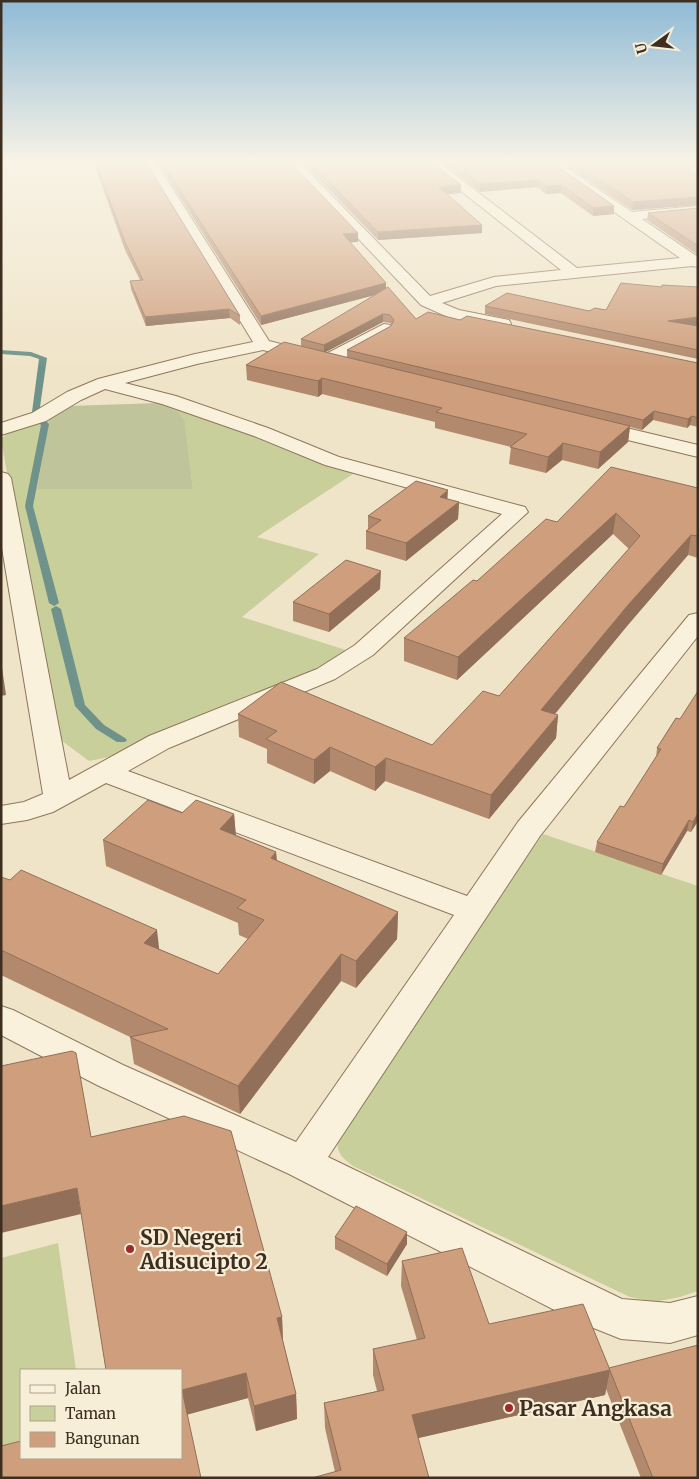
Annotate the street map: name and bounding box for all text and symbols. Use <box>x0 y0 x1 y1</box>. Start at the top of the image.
north arrow <box>629 20 679 70</box>
text: U <box>631 40 651 56</box>
place label: SD Negeri Adisucipto 2 <box>139 1224 268 1275</box>
marker: SD Negeri Adisucipto 2 <box>124 1243 136 1255</box>
legend <box>20 1369 182 1459</box>
text: Jalan <box>64 1379 101 1398</box>
place label: Pasar Angkasa <box>519 1395 672 1422</box>
marker: Pasar Angkasa <box>503 1402 515 1414</box>
text: Taman <box>65 1404 116 1423</box>
text: Bangunan <box>65 1429 140 1448</box>

